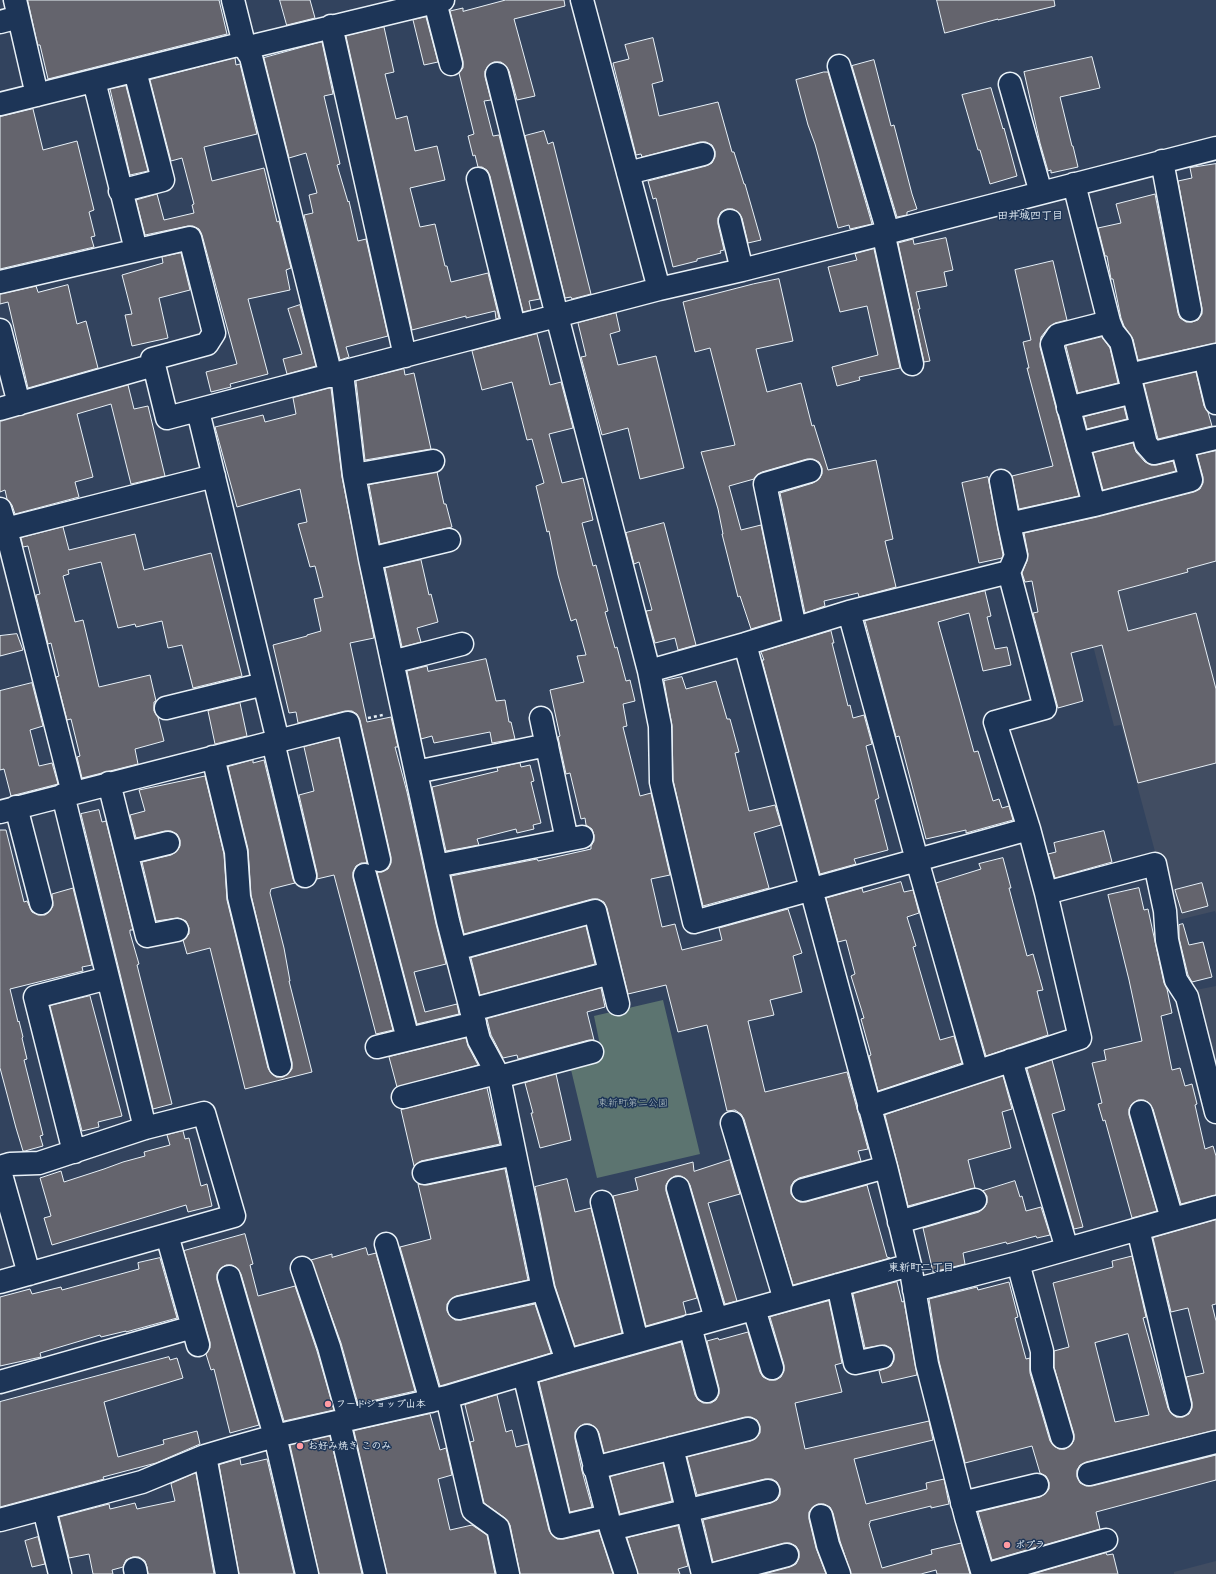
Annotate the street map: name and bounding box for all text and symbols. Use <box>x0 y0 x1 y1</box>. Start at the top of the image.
district label: 田井城四丁目 <box>997 209 1063 223</box>
park label: 東新町第二公園 <box>598 1097 668 1109</box>
district label: 東新町二丁目 <box>888 1261 954 1275</box>
place label: フードショップ山本 <box>336 1398 426 1410</box>
marker: フードショップ山本 <box>323 1399 333 1409</box>
place label: お好み焼き このみ <box>308 1440 391 1452</box>
marker: お好み焼き このみ <box>295 1441 305 1451</box>
place label: ポプラ <box>1015 1539 1045 1551</box>
marker: ポプラ <box>1002 1540 1012 1550</box>

